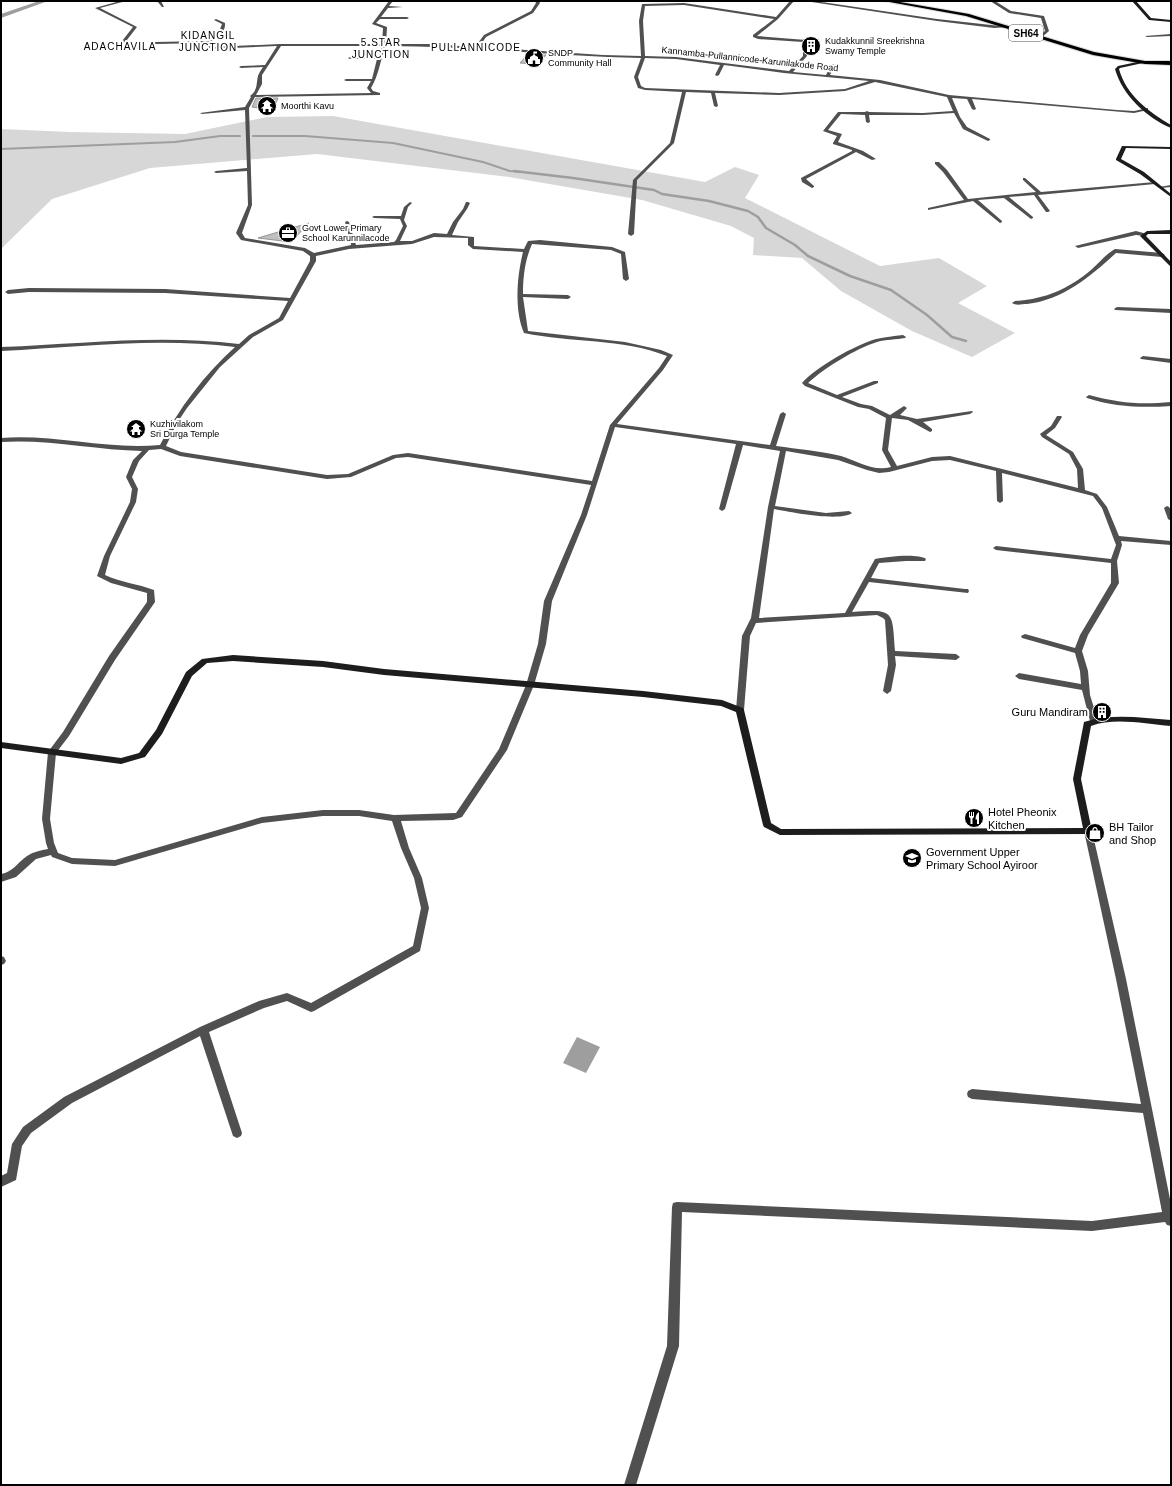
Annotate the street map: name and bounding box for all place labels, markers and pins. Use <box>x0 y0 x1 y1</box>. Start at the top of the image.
building icon: Kudakkunnil Sreekrishna Swamy Temple <box>800 35 822 57</box>
place label: Kudakkunnil Sreekrishna Swamy Temple <box>825 36 925 56</box>
public building icon: SNDP Community Hall <box>523 47 545 69</box>
place label: SNDP Community Hall <box>548 48 612 68</box>
temple icon: Moorthi Kavu <box>256 95 278 117</box>
place label: Moorthi Kavu <box>281 101 334 111</box>
office icon: Govt Lower Primary School Karunnilacode <box>277 222 299 244</box>
place label: Govt Lower Primary School Karunnilacode <box>302 223 390 243</box>
temple icon: Kuzhivilakom Sri Durga Temple <box>125 418 147 440</box>
place label: Kuzhivilakom Sri Durga Temple <box>150 419 219 439</box>
building icon: Guru Mandiram <box>1091 701 1113 723</box>
place label: Guru Mandiram <box>1012 706 1088 718</box>
place label: Hotel Pheonix Kitchen <box>988 806 1057 831</box>
restaurant icon: Hotel Pheonix Kitchen <box>963 807 985 829</box>
place label: BH Tailor and Shop <box>1109 821 1156 846</box>
shop icon: BH Tailor and Shop <box>1084 822 1106 844</box>
place label: Government Upper Primary School Ayiroor <box>926 846 1038 871</box>
school or university icon: Government Upper Primary School Ayiroor <box>901 847 923 869</box>

